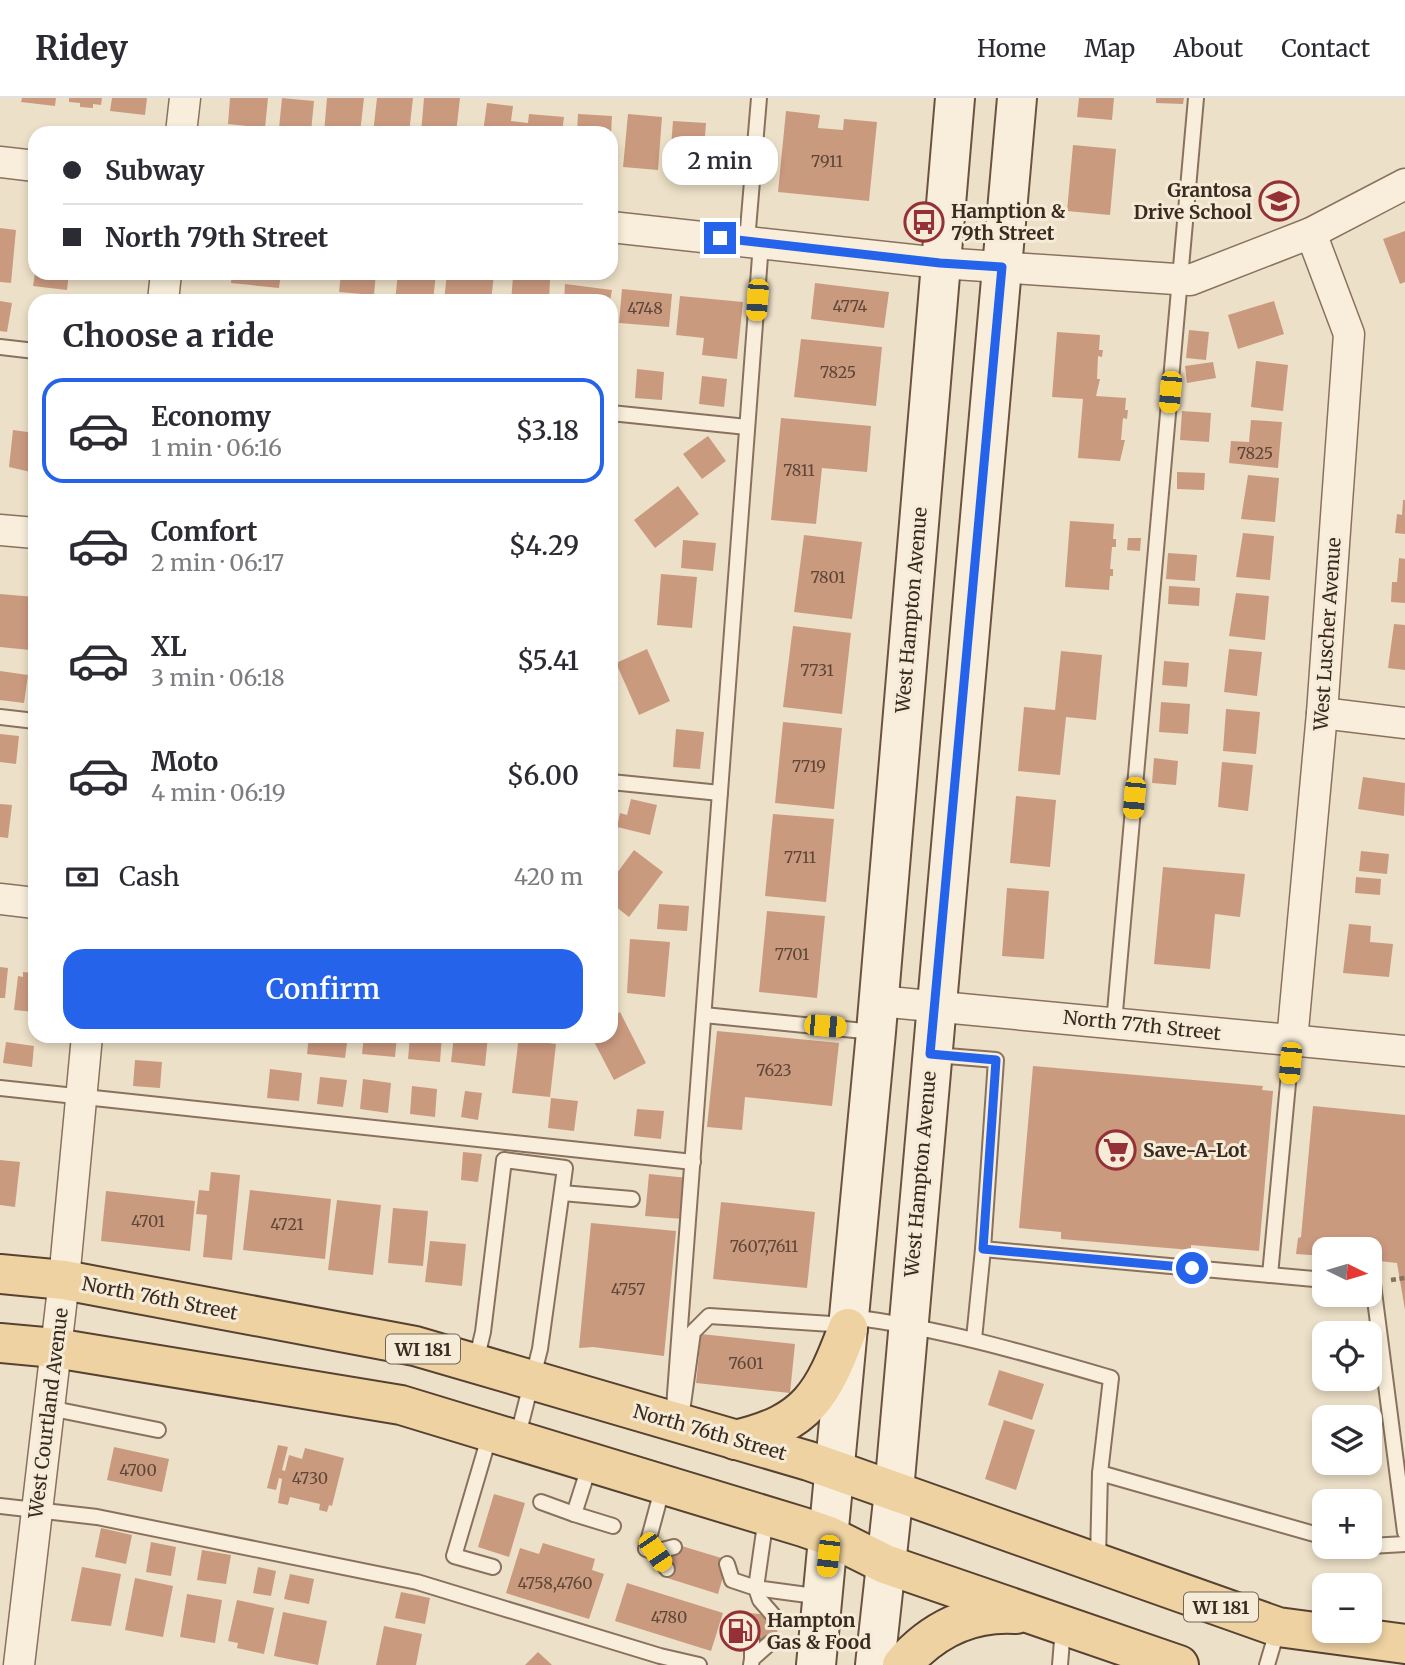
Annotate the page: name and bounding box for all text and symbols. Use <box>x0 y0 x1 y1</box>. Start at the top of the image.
text: Ridey <box>35 28 128 69</box>
text: Home <box>977 33 1046 64</box>
text: Map <box>1084 33 1135 64</box>
text: About <box>1173 33 1243 64</box>
text: Contact <box>1281 33 1370 64</box>
callout: 2 min <box>662 136 778 186</box>
text: 2 min <box>688 146 752 175</box>
house number: 7911 <box>811 151 843 171</box>
text: Subway <box>105 154 204 187</box>
place label: Grantosa Drive School <box>1134 178 1252 224</box>
school or university icon: Grantosa Drive School <box>1258 180 1300 222</box>
place label: Hamption & 79th Street <box>951 199 1066 245</box>
bus stop icon: Hamption & 79th Street <box>903 201 945 243</box>
text: North 79th Street <box>105 221 328 254</box>
route end <box>704 222 736 254</box>
car <box>746 278 769 322</box>
house number: 4774 <box>833 296 868 316</box>
house number: 4748 <box>627 298 663 318</box>
text: Choose a ride <box>63 316 274 356</box>
house number: 7825 <box>820 362 856 382</box>
car <box>1158 370 1183 414</box>
icon: car <box>67 399 130 462</box>
text: Economy <box>151 400 271 433</box>
text: $3.18 <box>516 414 579 447</box>
text: 1 min · 06:16 <box>151 433 282 462</box>
house number: 7825 <box>1237 443 1273 463</box>
house number: 7811 <box>783 460 815 480</box>
street label: West Hampton Avenue <box>890 506 932 715</box>
icon: car <box>67 514 130 577</box>
text: Comfort <box>151 515 257 548</box>
text: $4.29 <box>509 529 579 562</box>
street label: West Luscher Avenue <box>1308 536 1346 732</box>
text: 2 min · 06:17 <box>151 548 284 577</box>
house number: 7801 <box>810 567 846 587</box>
icon: car <box>67 629 130 692</box>
text: XL <box>151 630 187 663</box>
text: $5.41 <box>517 644 579 677</box>
house number: 7731 <box>800 660 834 680</box>
text: 3 min · 06:18 <box>151 663 285 692</box>
icon: car <box>67 744 130 807</box>
text: Moto <box>151 745 218 778</box>
house number: 7719 <box>792 756 826 776</box>
text: $6.00 <box>507 759 579 792</box>
car <box>1122 776 1147 820</box>
text: 4 min · 06:19 <box>151 778 286 807</box>
house number: 7711 <box>784 847 816 867</box>
icon: cash <box>63 858 101 896</box>
text: Cash <box>119 860 180 893</box>
text: 420 m <box>514 862 583 891</box>
house number: 7701 <box>775 944 809 964</box>
button: Confirm <box>63 949 583 1029</box>
street label: North 77th Street <box>1062 1005 1223 1045</box>
car <box>804 1014 847 1038</box>
car <box>1278 1041 1303 1085</box>
house number: 7623 <box>756 1060 792 1080</box>
street label: West Hampton Avenue <box>899 1070 941 1279</box>
supermarket icon: Save-A-Lot <box>1095 1129 1137 1171</box>
place label: Save-A-Lot <box>1143 1138 1247 1162</box>
house number: 4701 <box>131 1211 165 1231</box>
house number: 4721 <box>270 1214 304 1234</box>
house number: 7607,7611 <box>730 1236 798 1256</box>
north arrow <box>1312 1237 1382 1307</box>
map controls <box>1312 1237 1382 1643</box>
route start <box>1176 1252 1208 1284</box>
street label: North 76th Street <box>80 1271 241 1325</box>
house number: 4757 <box>611 1279 645 1299</box>
street label: West Courtland Avenue <box>23 1306 73 1521</box>
button: locate <box>1312 1321 1382 1391</box>
road number: WI 181 <box>386 1334 460 1364</box>
house number: 7601 <box>729 1353 763 1373</box>
street label: North 76th Street <box>631 1399 790 1466</box>
button: layers <box>1312 1405 1382 1475</box>
house number: 4700 <box>119 1460 157 1480</box>
house number: 4730 <box>292 1468 328 1488</box>
button: + <box>1312 1489 1382 1559</box>
car <box>635 1529 676 1575</box>
car <box>816 1534 841 1578</box>
house number: 4758,4760 <box>517 1573 593 1593</box>
button: − <box>1312 1573 1382 1643</box>
road number: WI 181 <box>1184 1592 1258 1622</box>
house number: 4780 <box>651 1607 687 1627</box>
place label: Hampton Gas & Food <box>767 1608 872 1654</box>
fuel station icon: Hampton Gas & Food <box>719 1610 761 1652</box>

